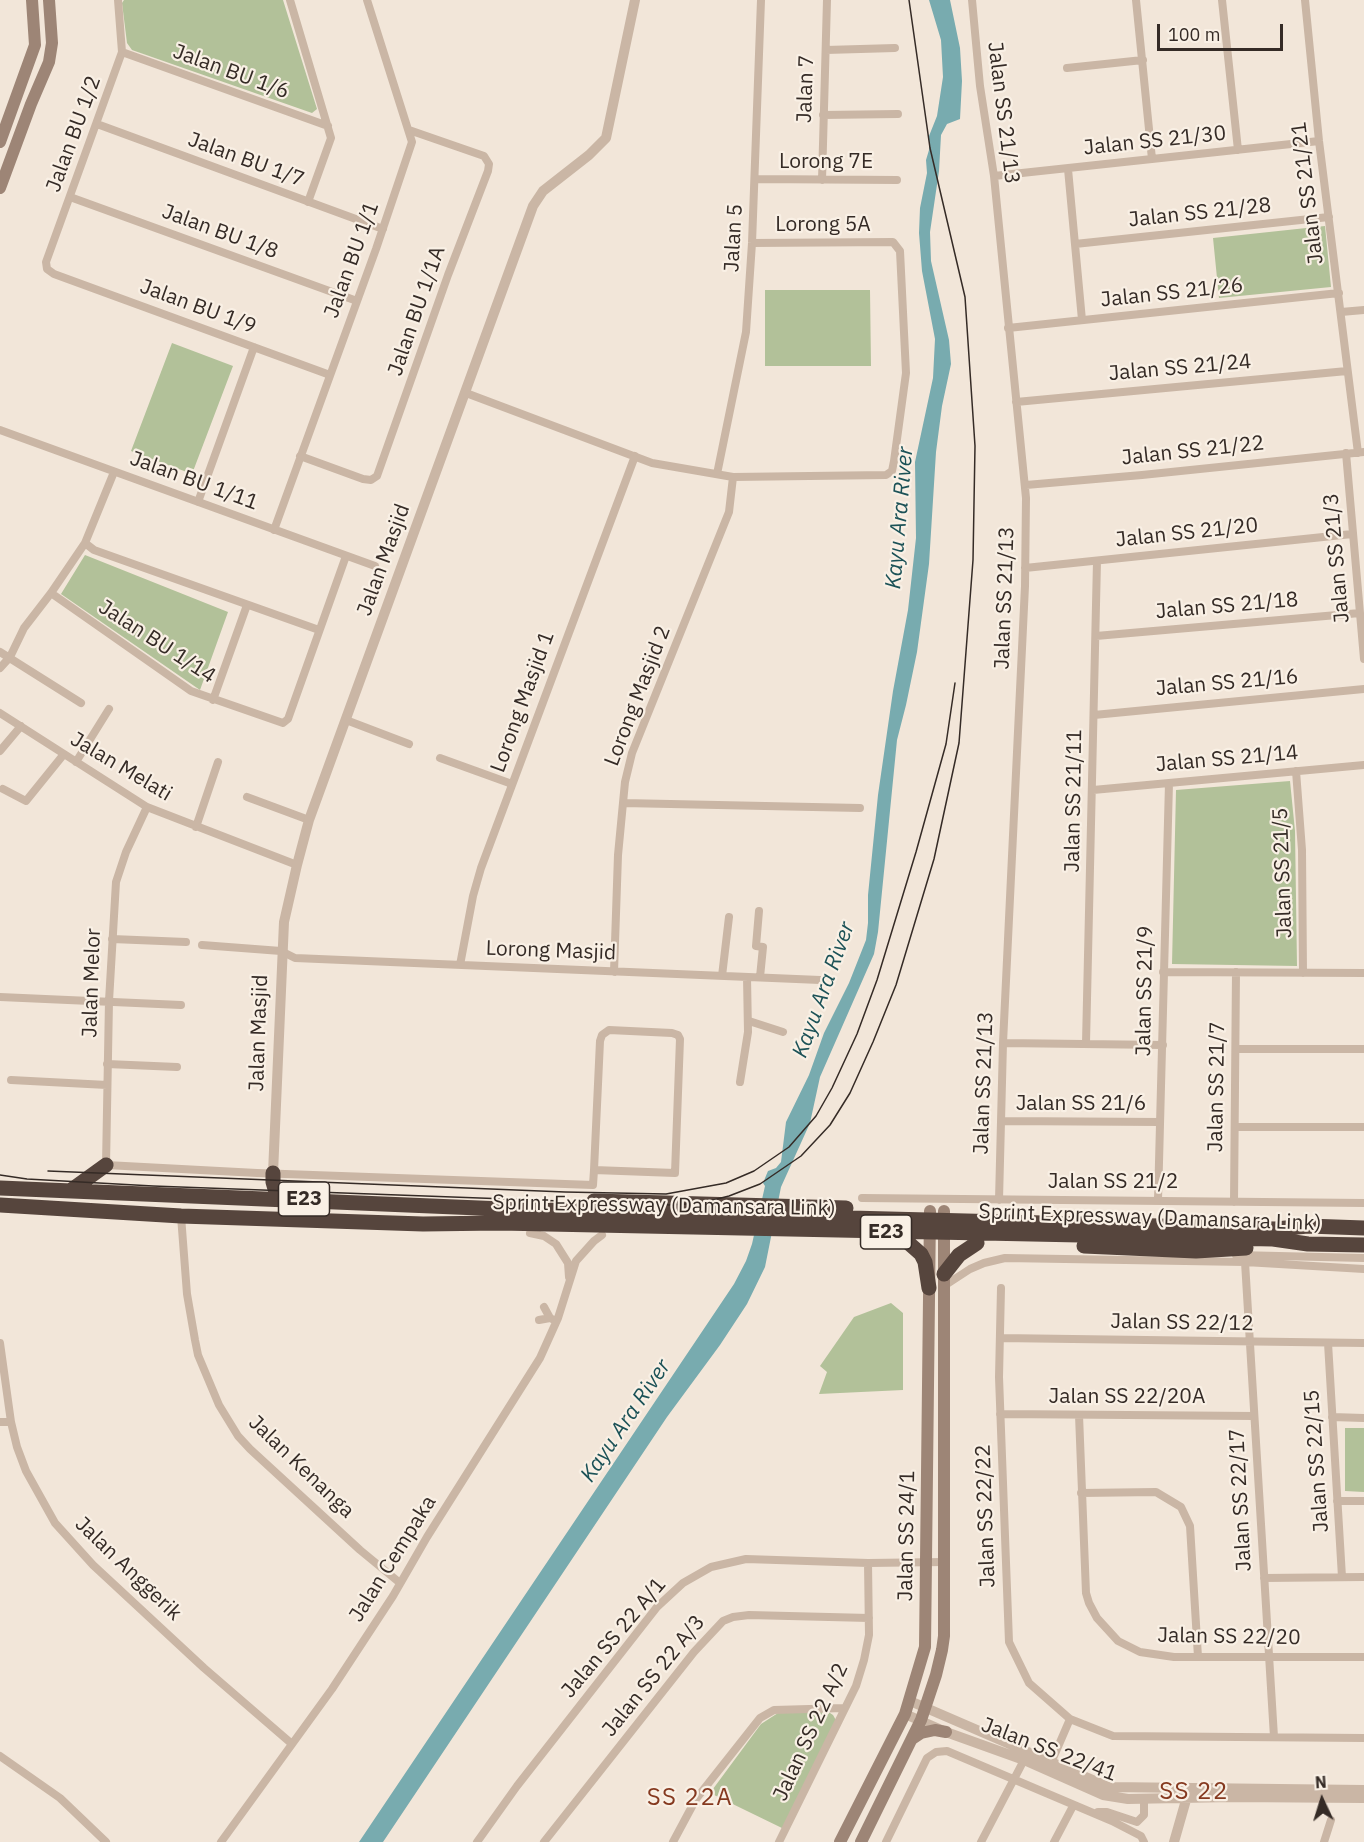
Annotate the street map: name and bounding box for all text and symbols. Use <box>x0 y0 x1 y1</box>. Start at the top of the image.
scale bar <box>1160 12 1286 50</box>
text: 100 m <box>1168 23 1220 46</box>
street label: Jalan BU 1/6 <box>169 39 293 105</box>
street label: Jalan SS 21/13 <box>982 40 1024 186</box>
street label: Jalan 7 <box>792 54 820 124</box>
street label: Jalan BU 1/2 <box>41 72 107 196</box>
street label: Jalan SS 21/21 <box>1287 120 1329 266</box>
street label: Jalan SS 21/30 <box>1082 121 1228 161</box>
street label: Jalan BU 1/7 <box>184 127 308 193</box>
street label: Lorong 7E <box>779 149 873 175</box>
street label: Jalan SS 21/28 <box>1127 193 1273 233</box>
street label: Jalan BU 1/1 <box>319 198 385 322</box>
street label: Jalan BU 1/8 <box>158 199 282 265</box>
street label: Jalan 5 <box>720 203 748 273</box>
street label: Lorong 5A <box>775 212 871 238</box>
street label: Jalan BU 1/1A <box>383 243 451 379</box>
street label: Jalan SS 21/26 <box>1099 273 1245 313</box>
street label: Jalan BU 1/9 <box>136 274 260 340</box>
street label: Jalan SS 21/24 <box>1108 349 1252 387</box>
street label: Jalan SS 21/22 <box>1120 431 1266 471</box>
street label: Jalan BU 1/11 <box>127 446 261 516</box>
water label: Kayu Ara River <box>881 446 919 590</box>
street label: Jalan SS 21/3 <box>1319 492 1355 624</box>
street label: Jalan Masjid <box>352 501 416 619</box>
street label: Jalan SS 21/20 <box>1114 513 1260 553</box>
street label: Jalan SS 21/13 <box>990 526 1020 670</box>
street label: Jalan SS 21/18 <box>1155 587 1299 625</box>
street label: Jalan BU 1/14 <box>94 595 220 689</box>
street label: Lorong Masjid 2 <box>600 622 676 770</box>
street label: Lorong Masjid 1 <box>486 628 560 776</box>
street label: Jalan SS 21/16 <box>1155 664 1299 702</box>
street label: Jalan Melati <box>66 727 176 807</box>
street label: Jalan SS 21/11 <box>1060 729 1088 873</box>
street label: Jalan SS 21/14 <box>1155 740 1299 778</box>
street label: Jalan SS 21/5 <box>1268 807 1298 939</box>
water label: Kayu Ara River <box>787 919 861 1061</box>
street label: Jalan SS 21/9 <box>1131 925 1159 1057</box>
street label: Jalan Melor <box>77 928 107 1038</box>
street label: Lorong Masjid <box>485 936 617 966</box>
street label: Jalan Masjid <box>244 974 274 1092</box>
street label: Jalan SS 21/13 <box>969 1011 999 1155</box>
street label: Jalan SS 21/7 <box>1203 1021 1231 1153</box>
street label: Jalan SS 21/6 <box>1016 1091 1146 1117</box>
street label: Jalan SS 21/2 <box>1048 1169 1178 1195</box>
road number: E23 <box>278 1182 330 1216</box>
street label: Sprint Expressway (Damansara Link) <box>492 1190 836 1222</box>
street label: Sprint Expressway (Damansara Link) <box>978 1199 1322 1237</box>
road number: E23 <box>860 1215 912 1249</box>
street label: Jalan SS 22/12 <box>1110 1309 1254 1337</box>
water label: Kayu Ara River <box>575 1355 677 1487</box>
street label: Jalan SS 22/20A <box>1049 1384 1205 1410</box>
street label: Jalan SS 22/15 <box>1299 1389 1335 1533</box>
street label: Jalan Kenanga <box>243 1410 359 1524</box>
street label: Jalan SS 22/17 <box>1225 1428 1257 1572</box>
street label: Jalan SS 22/22 <box>971 1444 1001 1588</box>
street label: Jalan SS 24/1 <box>893 1470 921 1602</box>
street label: Jalan Cempaka <box>344 1491 442 1627</box>
street label: Jalan Anggerik <box>69 1512 187 1626</box>
street label: Jalan SS 22 A/1 <box>556 1573 672 1703</box>
street label: Jalan SS 22 A/3 <box>597 1610 711 1742</box>
street label: Jalan SS 22/20 <box>1157 1623 1301 1651</box>
street label: Jalan SS 22 A/2 <box>768 1659 854 1805</box>
street label: Jalan SS 22/41 <box>978 1713 1120 1787</box>
north arrow <box>1292 1770 1352 1830</box>
text: N <box>1314 1772 1327 1792</box>
district label: SS 22 <box>1159 1778 1229 1806</box>
district label: SS 22A <box>647 1784 733 1812</box>

